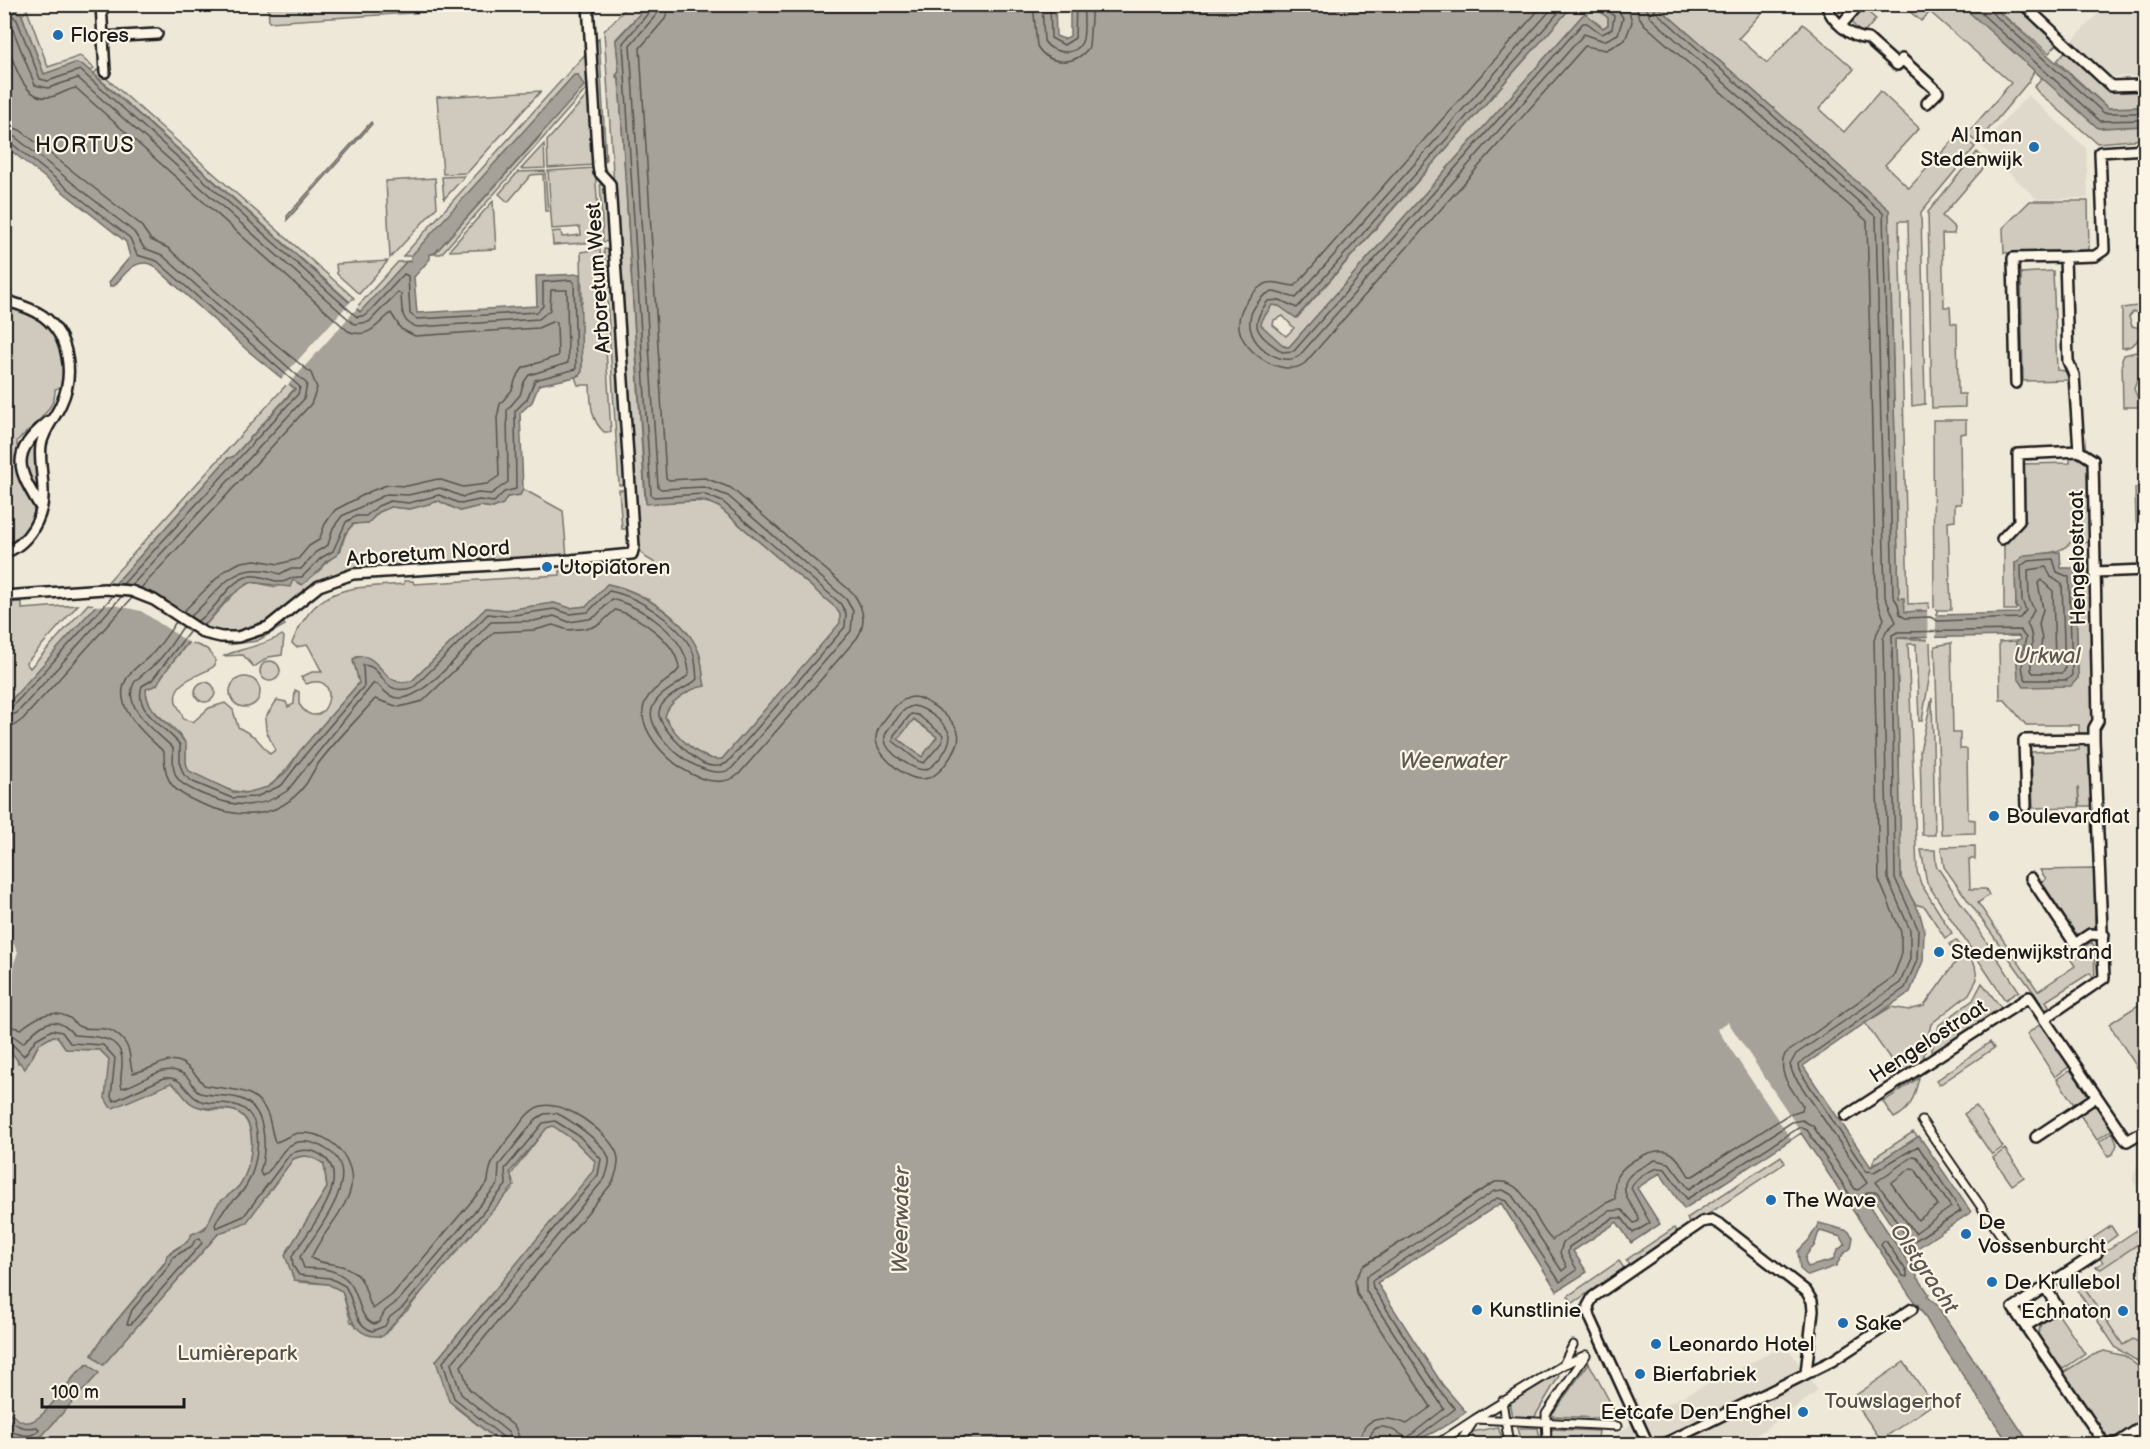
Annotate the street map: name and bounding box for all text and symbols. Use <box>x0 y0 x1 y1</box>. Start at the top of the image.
place label: Flores <box>70 23 129 48</box>
marker: Flores <box>51 28 65 42</box>
place label: Al Iman Stedenwijk <box>1921 123 2023 172</box>
district label: HORTUS <box>35 132 135 159</box>
marker: Al Iman Stedenwijk <box>2027 140 2041 154</box>
street label: Arboretum West <box>581 201 616 354</box>
street label: Hengelostraat <box>2064 490 2091 626</box>
street label: Arboretum Noord <box>346 535 511 572</box>
place label: Utopiatoren <box>559 555 670 580</box>
marker: Utopiatoren <box>540 560 554 574</box>
water label: Urkwal <box>2014 643 2081 670</box>
water label: Weerwater <box>1400 748 1508 775</box>
place label: Boulevardflat <box>2006 804 2130 829</box>
marker: Boulevardflat <box>1987 809 2001 823</box>
place label: Stedenwijkstrand <box>1951 940 2112 965</box>
marker: Stedenwijkstrand <box>1932 945 1946 959</box>
street label: Hengelostraat <box>1865 994 1992 1089</box>
water label: Weerwater <box>887 1165 916 1274</box>
place label: The Wave <box>1783 1188 1876 1213</box>
marker: The Wave <box>1764 1193 1778 1207</box>
place label: De Vossenburcht <box>1978 1210 2107 1259</box>
water label: Olstgracht <box>1884 1219 1964 1320</box>
marker: De Vossenburcht <box>1959 1227 1973 1241</box>
place label: De Krullebol <box>2004 1270 2120 1295</box>
marker: De Krullebol <box>1985 1275 1999 1289</box>
place label: Kunstlinie <box>1489 1298 1581 1323</box>
place label: Echnaton <box>2021 1299 2111 1324</box>
marker: Kunstlinie <box>1470 1303 1484 1317</box>
marker: Echnaton <box>2116 1304 2130 1318</box>
place label: Sake <box>1855 1311 1902 1336</box>
marker: Sake <box>1836 1316 1850 1330</box>
place label: Leonardo Hotel <box>1668 1332 1814 1357</box>
marker: Leonardo Hotel <box>1649 1337 1663 1351</box>
park label: Lumièrepark <box>177 1341 298 1366</box>
place label: Bierfabriek <box>1652 1362 1757 1387</box>
marker: Bierfabriek <box>1633 1367 1647 1381</box>
scale bar <box>42 1371 184 1409</box>
text: 100 m <box>51 1382 99 1403</box>
park label: Touwslagerhof <box>1825 1389 1962 1414</box>
place label: Eetcafe Den Enghel <box>1600 1400 1791 1425</box>
marker: Eetcafe Den Enghel <box>1796 1405 1810 1419</box>

